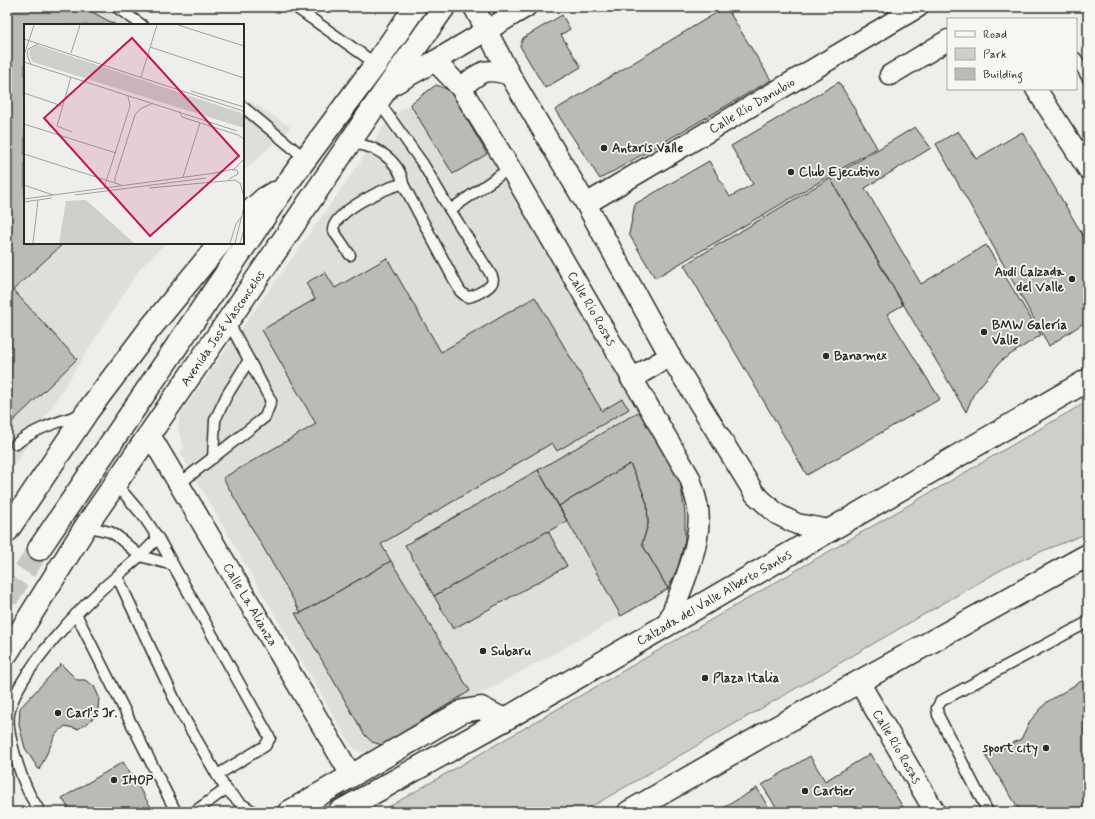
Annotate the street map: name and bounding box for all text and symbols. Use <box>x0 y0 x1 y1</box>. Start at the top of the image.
legend <box>947 18 1077 90</box>
inset map <box>24 24 244 244</box>
text: Road <box>983 27 1007 43</box>
text: Park <box>983 47 1007 63</box>
text: Building <box>983 67 1023 84</box>
street label: Calle Río Danubio <box>706 73 798 138</box>
place label: Antaris Valle <box>612 140 683 157</box>
marker: Antaris Valle <box>599 143 609 153</box>
place label: Club Ejecutivo <box>799 164 880 181</box>
marker: Club Ejecutivo <box>786 167 796 177</box>
place label: Audi Calzada del Valle <box>995 264 1065 296</box>
street label: Avenida José Vasconcelos <box>177 267 269 390</box>
street label: Calle Río Rosas <box>563 268 620 349</box>
marker: Audi Calzada del Valle <box>1067 274 1077 284</box>
place label: BMW Galería Valle <box>992 317 1068 349</box>
marker: BMW Galería Valle <box>979 327 989 337</box>
place label: Banamex <box>834 348 887 365</box>
marker: Banamex <box>821 351 831 361</box>
street label: Calzada del Valle Alberto Santos <box>633 546 795 649</box>
street label: Calle La Alianza <box>219 560 281 649</box>
place label: Subaru <box>491 643 531 660</box>
marker: Subaru <box>478 646 488 656</box>
place label: Plaza Italia <box>713 670 780 687</box>
marker: Plaza Italia <box>700 673 710 683</box>
place label: Carl's Jr. <box>66 705 118 722</box>
street label: Calle Río Rosas <box>868 706 925 787</box>
marker: Carl's Jr. <box>53 708 63 718</box>
place label: sport city <box>982 740 1038 757</box>
marker: sport city <box>1041 743 1051 753</box>
place label: IHOP <box>122 772 154 789</box>
marker: IHOP <box>109 775 119 785</box>
place label: Cartier <box>813 783 855 800</box>
marker: Cartier <box>800 786 810 796</box>

